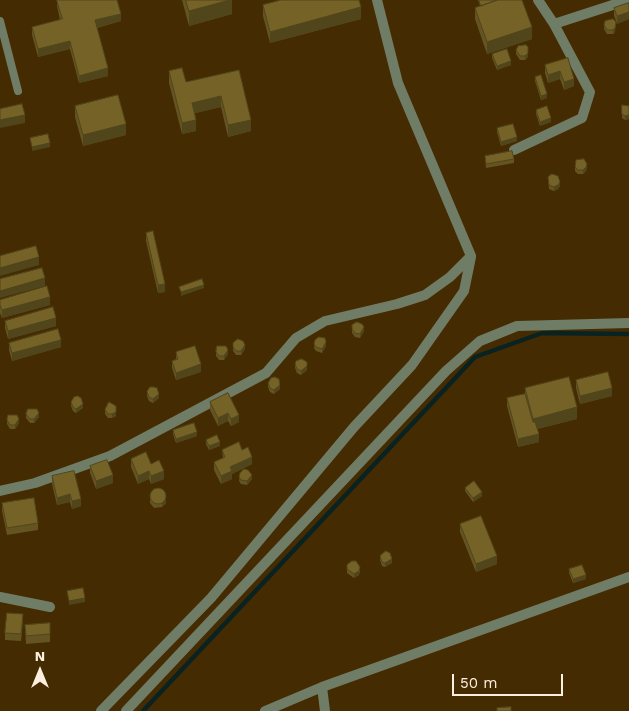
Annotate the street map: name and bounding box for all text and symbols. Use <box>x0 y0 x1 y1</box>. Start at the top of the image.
north arrow <box>15 646 65 696</box>
text: N <box>35 648 45 664</box>
scale bar <box>454 664 565 696</box>
text: 50 m <box>460 674 497 692</box>

